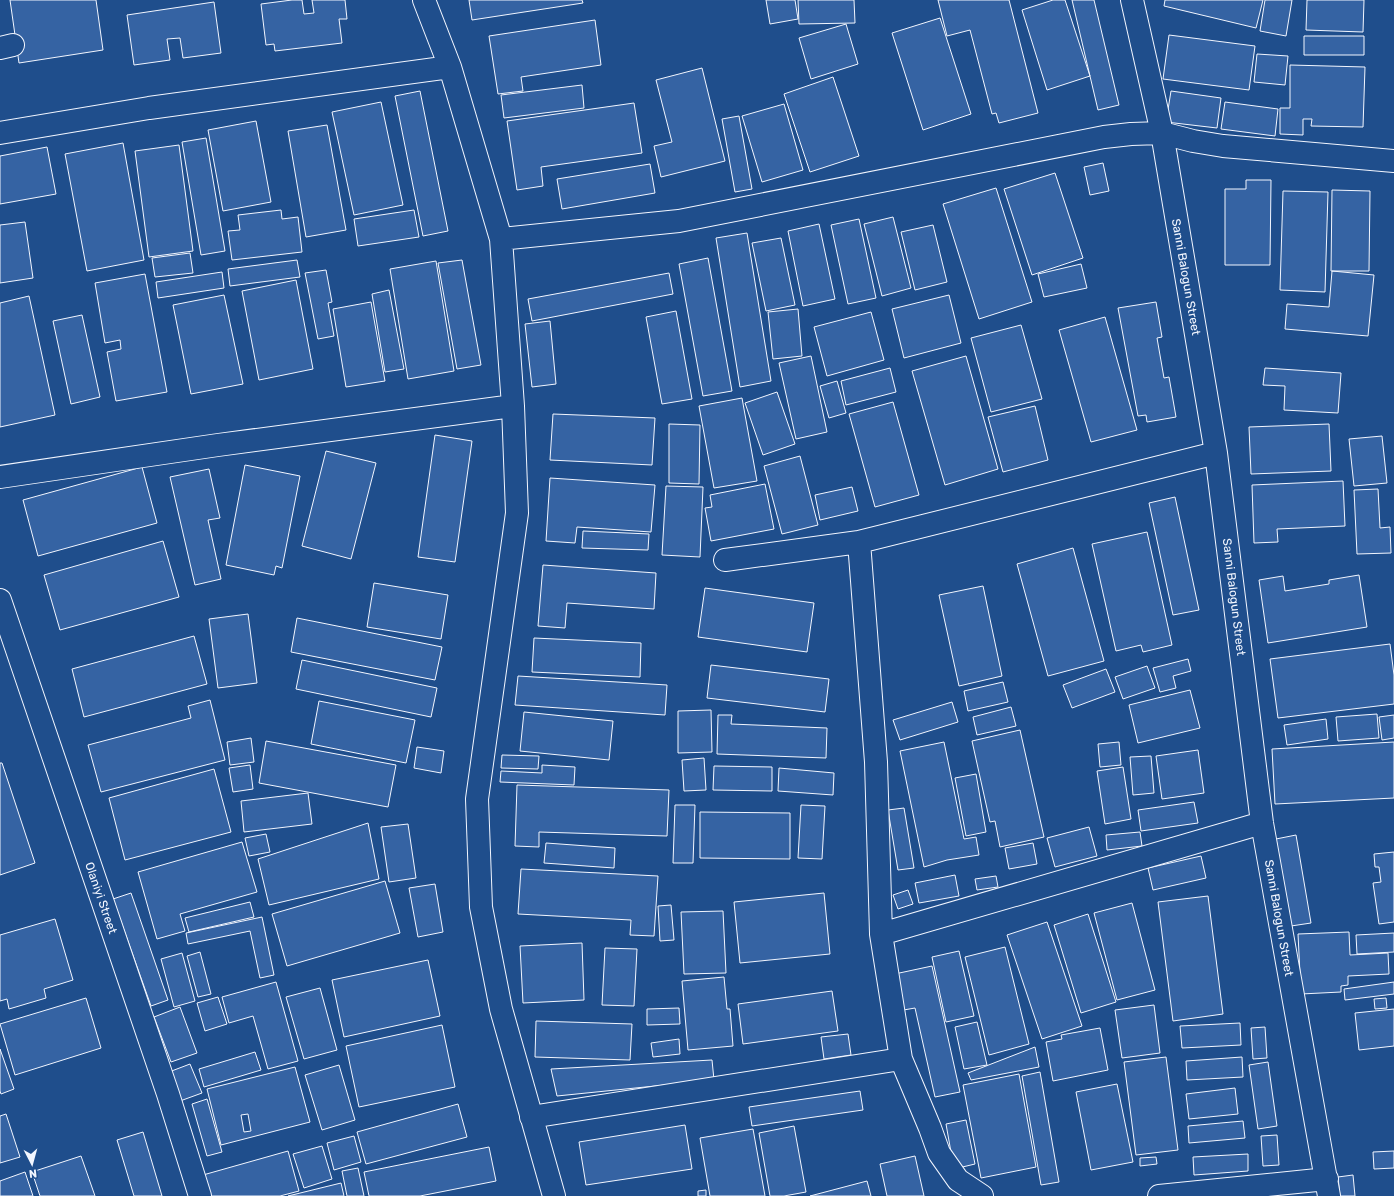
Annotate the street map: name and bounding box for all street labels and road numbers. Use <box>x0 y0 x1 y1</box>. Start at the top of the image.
street label: Sanni Balogun Street <box>1169 218 1203 337</box>
street label: Sanni Balogun Street <box>1220 537 1248 657</box>
street label: Sanni Balogun Street <box>1262 859 1296 978</box>
street label: Olaniyi Street <box>82 860 120 936</box>

